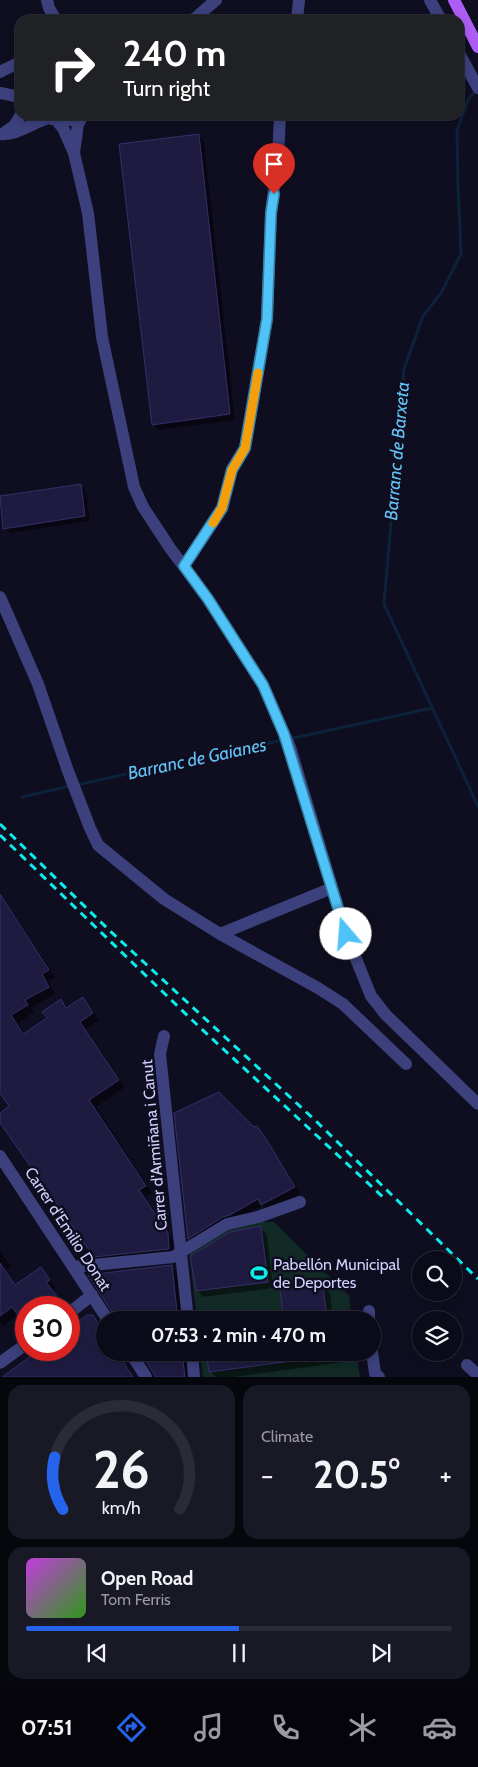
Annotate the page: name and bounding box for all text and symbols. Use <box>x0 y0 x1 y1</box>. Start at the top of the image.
text: 240 m <box>123 32 226 75</box>
icon: right <box>40 35 105 100</box>
text: Turn right <box>123 75 210 102</box>
pin <box>253 143 295 194</box>
icon: arrive <box>260 150 288 178</box>
water label: Barranc de Barxeta <box>380 381 414 521</box>
water label: Barranc de Gaianes <box>126 734 268 784</box>
position arrow <box>319 907 371 959</box>
street label: Carrer d'Armiñana i Canut <box>137 1058 171 1231</box>
street label: Carrer d'Emilio Donat <box>21 1164 115 1295</box>
map controls <box>412 1251 462 1361</box>
button: search <box>412 1251 462 1301</box>
place label: Pabellón Municipal de Deportes <box>273 1255 400 1292</box>
sports icon: Pabellón Municipal de Deportes <box>249 1263 269 1283</box>
speed limit sign: 30 <box>15 1296 80 1361</box>
button: layers <box>412 1311 462 1361</box>
text: 07:53 · 2 min · 470 m <box>151 1324 326 1347</box>
text: Climate <box>261 1427 313 1446</box>
text: 26 <box>93 1438 150 1501</box>
text: 20.5° <box>313 1451 400 1498</box>
text: − <box>261 1458 273 1492</box>
text: + <box>440 1458 452 1492</box>
text: km/h <box>102 1497 141 1518</box>
text: Open Road <box>101 1567 193 1590</box>
text: Tom Ferris <box>101 1590 171 1609</box>
icon: previous <box>83 1639 111 1667</box>
icon: pause <box>225 1639 253 1667</box>
icon: next <box>367 1639 395 1667</box>
icon: directions <box>114 1710 149 1745</box>
icon: music <box>191 1710 226 1745</box>
icon: phone <box>268 1710 303 1745</box>
icon: climate <box>345 1710 380 1745</box>
icon: car <box>422 1710 457 1745</box>
text: 07:51 <box>21 1714 73 1741</box>

